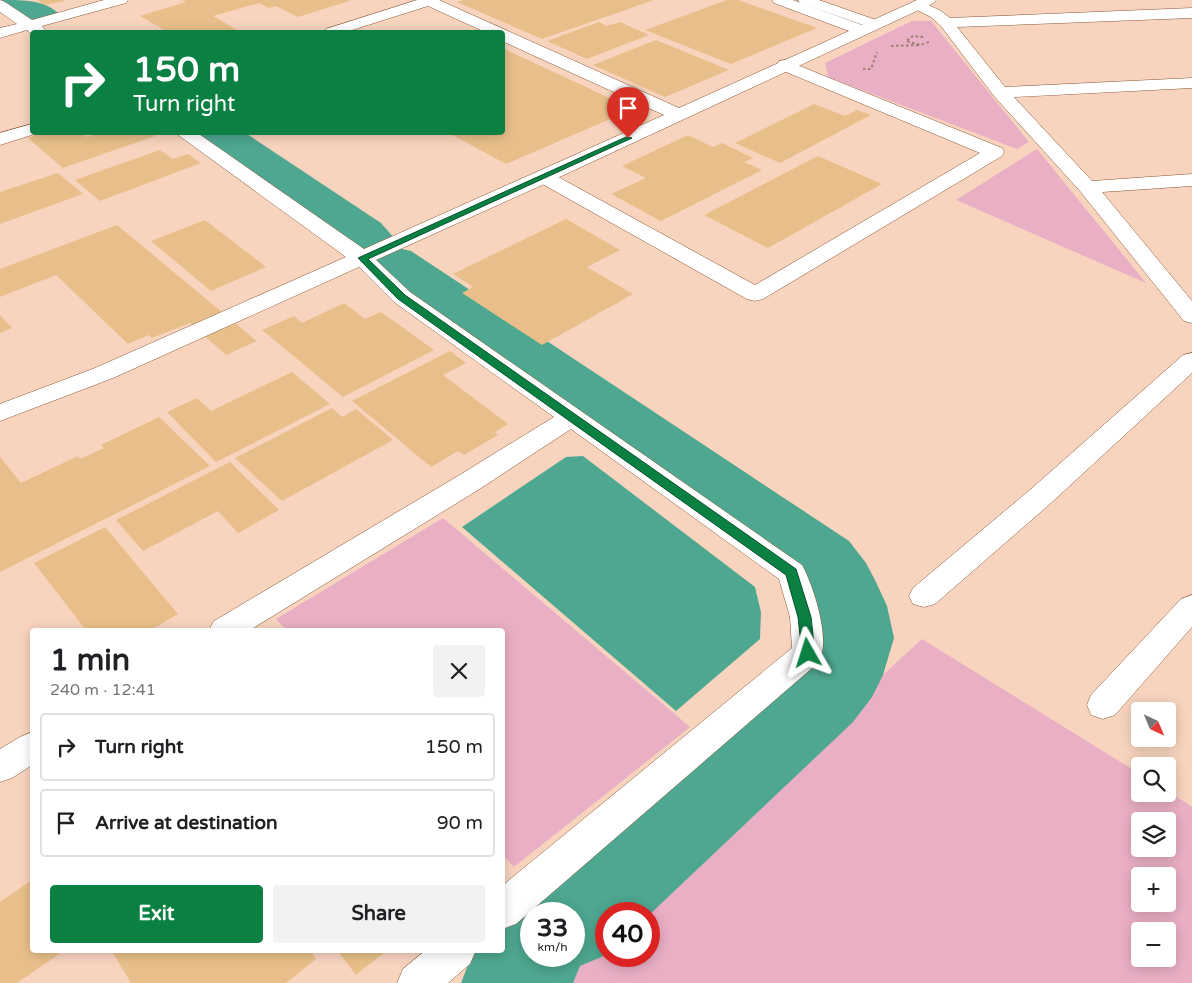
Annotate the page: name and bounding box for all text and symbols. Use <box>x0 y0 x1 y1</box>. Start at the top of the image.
text: 150 m <box>133 49 240 91</box>
icon: right <box>50 50 115 115</box>
pin <box>607 87 649 138</box>
text: Turn right <box>133 91 235 117</box>
icon: arrive <box>614 94 642 122</box>
position arrow <box>781 626 833 678</box>
text: 1 min <box>50 642 130 679</box>
button: close <box>433 645 485 697</box>
text: 240 m · 12:41 <box>50 680 156 700</box>
north arrow <box>1131 702 1176 748</box>
map controls <box>1131 702 1176 967</box>
icon: right <box>52 733 80 761</box>
text: Turn right <box>95 736 183 758</box>
text: 150 m <box>425 736 483 758</box>
button: search <box>1131 757 1176 802</box>
icon: arrive <box>52 809 80 837</box>
text: Arrive at destination <box>95 812 278 834</box>
text: 90 m <box>437 812 483 834</box>
button: layers <box>1131 812 1176 857</box>
button: + <box>1131 867 1176 912</box>
button: Exit <box>50 885 263 943</box>
button: Share <box>273 885 485 943</box>
speed limit sign: 40 <box>595 902 660 967</box>
text: 33 <box>537 913 568 943</box>
button: − <box>1131 922 1176 967</box>
text: km/h <box>537 940 568 954</box>

